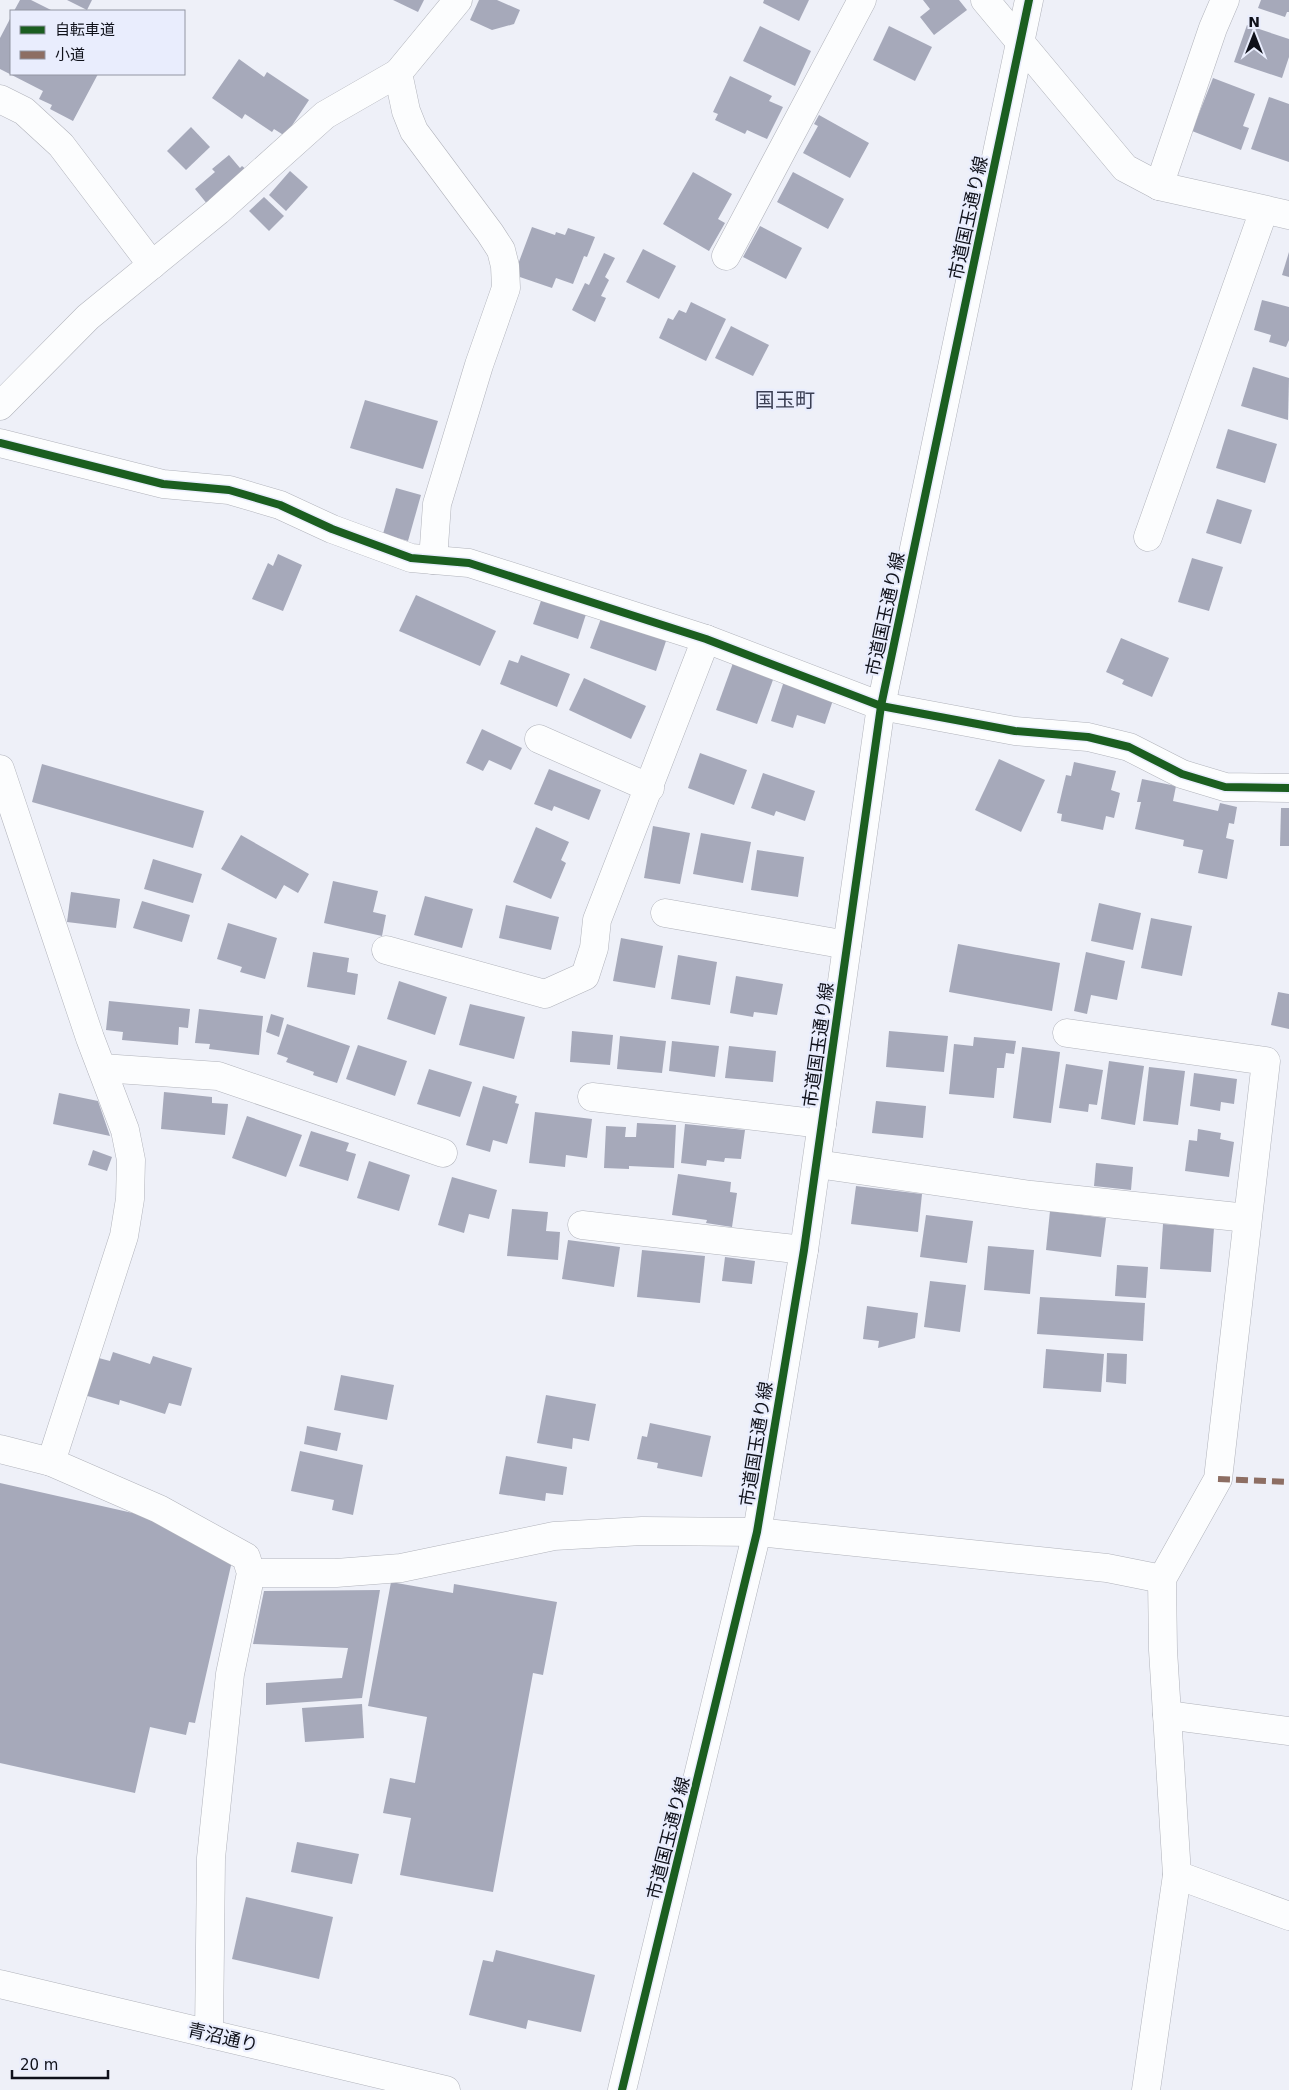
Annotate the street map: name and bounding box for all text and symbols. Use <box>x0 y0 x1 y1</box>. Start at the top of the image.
legend <box>10 10 185 75</box>
north arrow <box>1229 10 1279 60</box>
text: N <box>1248 14 1260 30</box>
text: 自転車道 <box>55 21 115 39</box>
text: 小道 <box>55 46 85 64</box>
street label: 市道国玉通り線 <box>945 154 991 282</box>
district label: 国玉町 <box>755 388 815 412</box>
street label: 市道国玉通り線 <box>862 550 908 678</box>
street label: 市道国玉通り線 <box>799 981 837 1109</box>
street label: 市道国玉通り線 <box>736 1380 776 1508</box>
street label: 市道国玉通り線 <box>643 1774 693 1902</box>
street label: 青沼通り <box>186 2019 260 2055</box>
scale bar <box>12 2048 109 2080</box>
text: 20 m <box>20 2056 58 2074</box>

